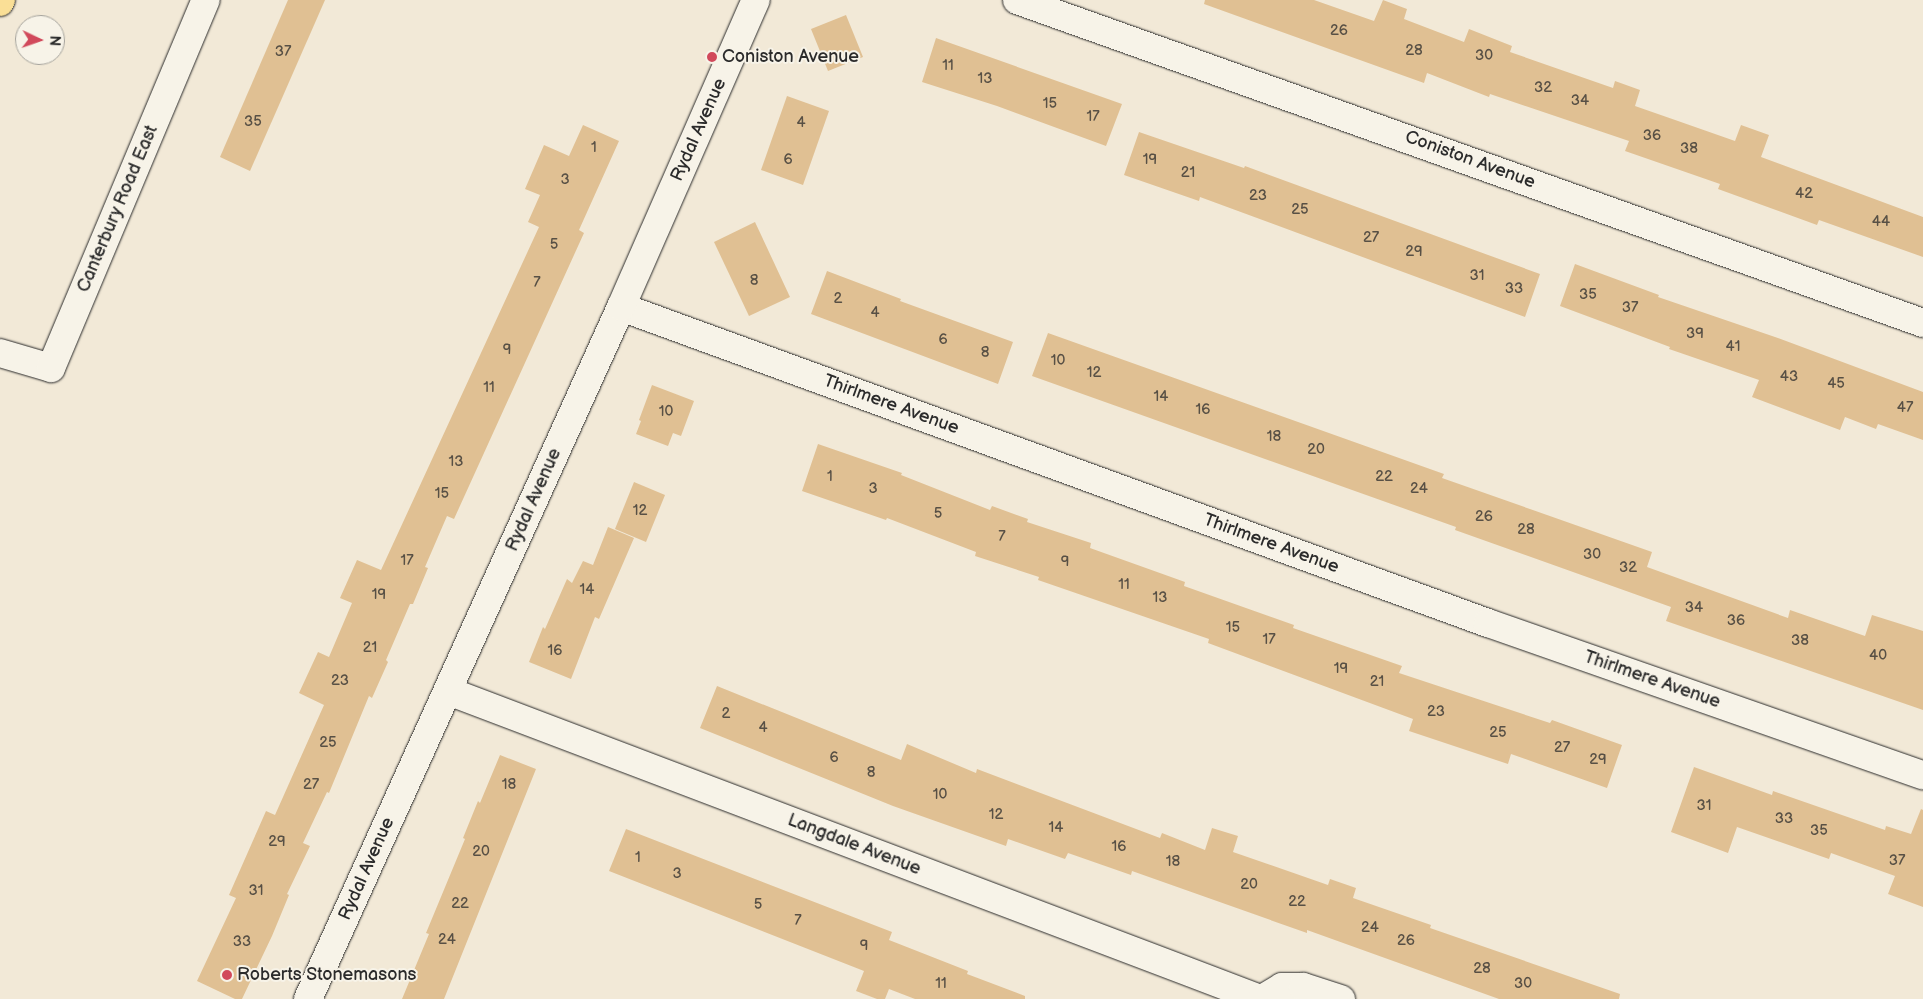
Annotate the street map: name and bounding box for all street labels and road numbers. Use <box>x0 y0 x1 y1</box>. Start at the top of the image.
street label: Rydal Avenue <box>667 75 731 185</box>
street label: Canterbury Road East <box>73 122 163 296</box>
street label: Coniston Avenue <box>1402 126 1538 194</box>
street label: Thirlmere Avenue <box>820 370 962 440</box>
street label: Rydal Avenue <box>502 445 566 555</box>
street label: Thirlmere Avenue <box>1200 509 1342 579</box>
street label: Thirlmere Avenue <box>1581 647 1723 713</box>
street label: Langdale Avenue <box>784 810 924 880</box>
street label: Rydal Avenue <box>335 814 399 924</box>

